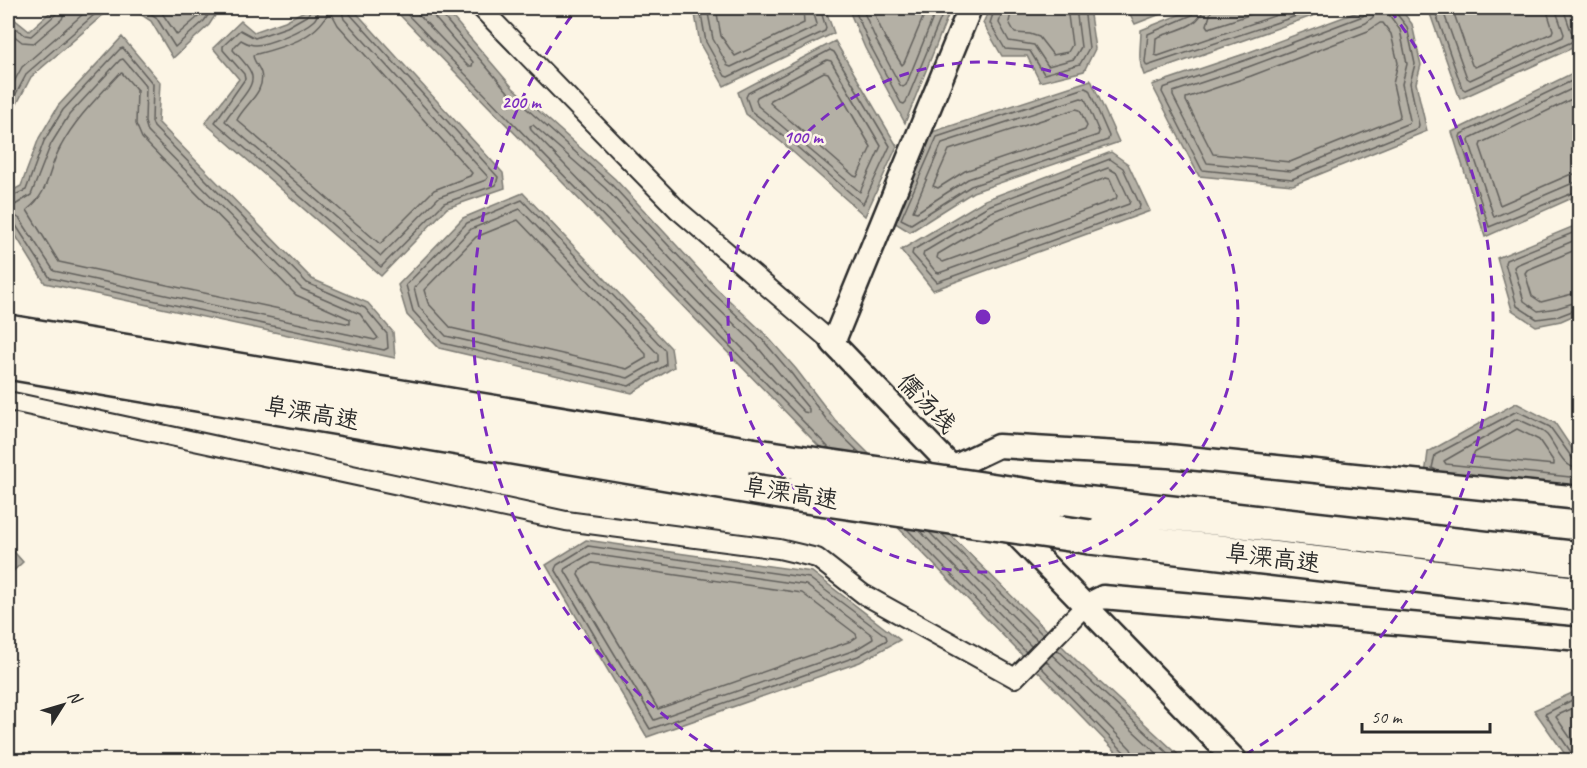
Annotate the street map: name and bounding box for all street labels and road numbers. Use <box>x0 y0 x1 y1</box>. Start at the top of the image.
street label: 儒汤线 <box>891 367 963 439</box>
street label: 阜溧高速 <box>262 390 362 436</box>
street label: 阜溧高速 <box>741 471 841 515</box>
street label: 阜溧高速 <box>1224 537 1322 579</box>

